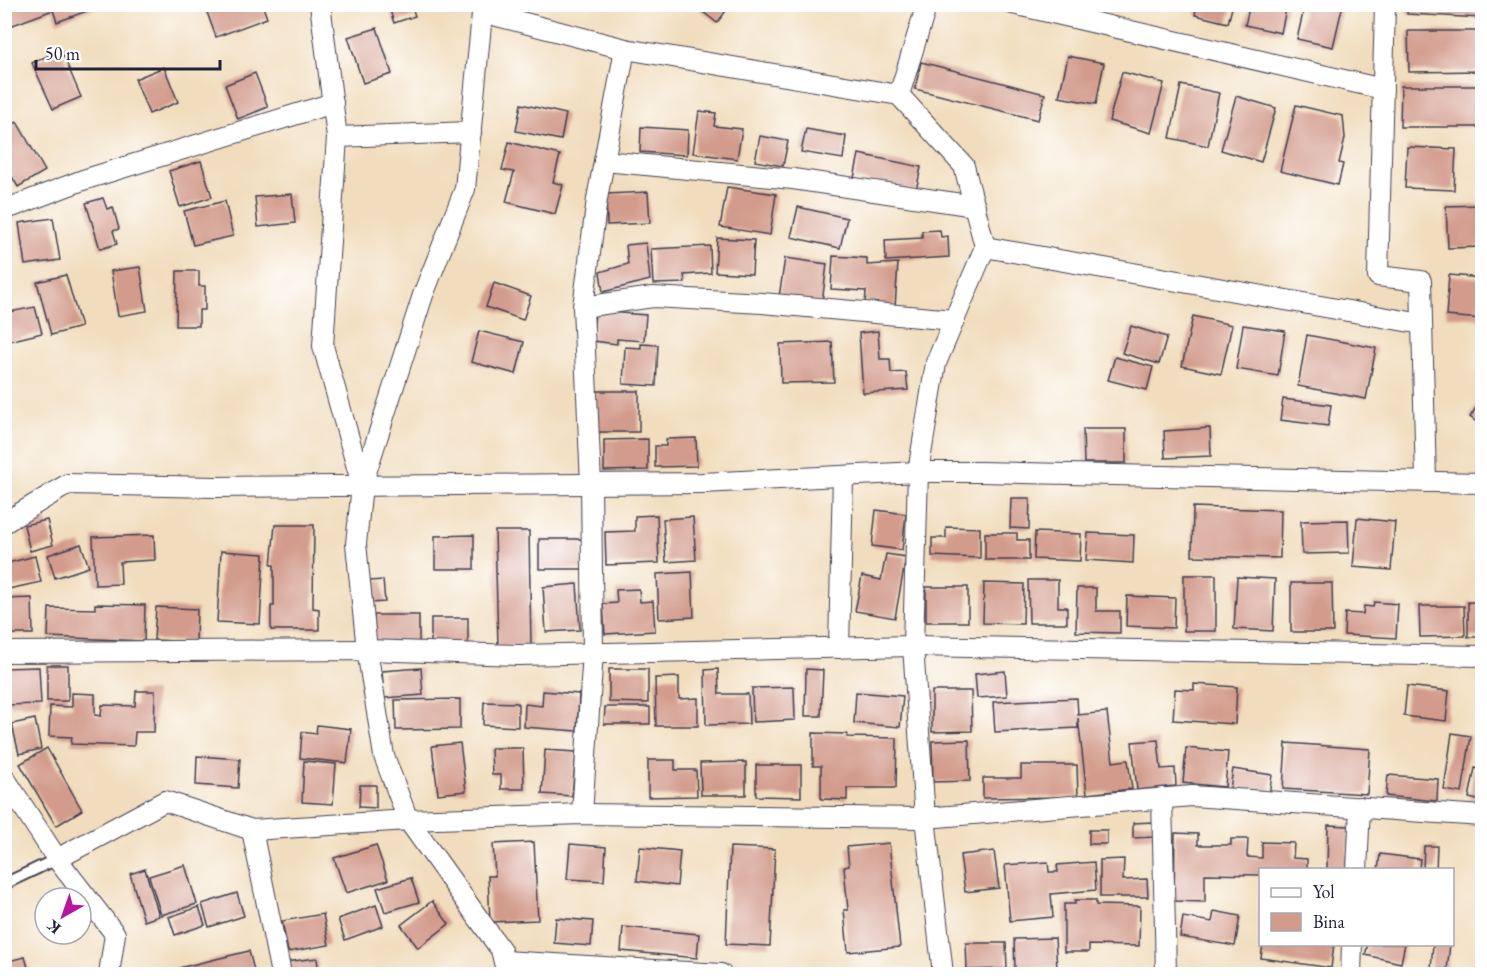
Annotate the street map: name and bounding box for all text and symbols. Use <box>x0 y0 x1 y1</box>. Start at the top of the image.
scale bar <box>36 33 220 71</box>
text: 50 m <box>45 42 80 65</box>
legend <box>1259 868 1454 946</box>
text: Yol <box>1313 880 1335 903</box>
north arrow <box>33 886 93 946</box>
text: Bina <box>1313 910 1345 933</box>
text: K <box>42 915 65 939</box>

